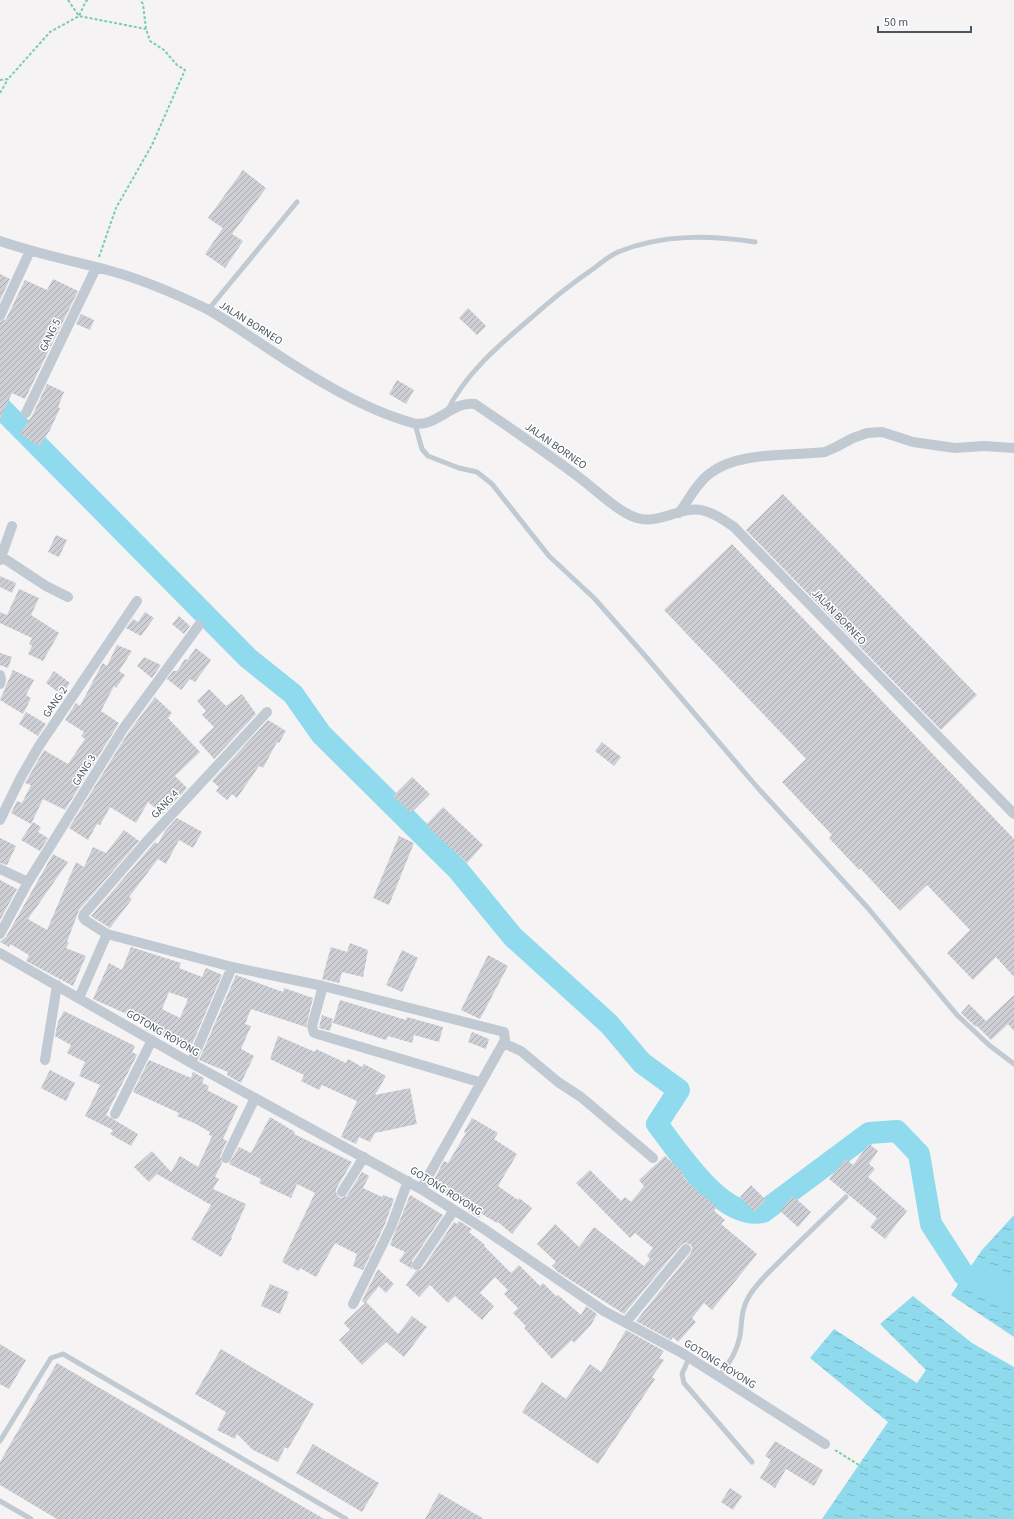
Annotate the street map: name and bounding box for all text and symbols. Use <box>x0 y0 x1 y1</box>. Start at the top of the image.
scale bar <box>878 8 971 34</box>
text: 50 m <box>884 14 908 31</box>
street label: JALAN BORNEO <box>216 298 286 348</box>
street label: GANG 5 <box>36 316 64 354</box>
street label: JALAN BORNEO <box>522 419 590 473</box>
street label: JALAN BORNEO <box>809 586 869 648</box>
street label: GANG 2 <box>39 684 71 720</box>
street label: GANG 3 <box>69 751 99 789</box>
street label: GANG 4 <box>148 786 183 822</box>
street label: GOTONG ROYONG <box>124 1006 203 1060</box>
street label: GOTONG ROYONG <box>407 1163 485 1219</box>
street label: GOTONG ROYONG <box>681 1336 759 1392</box>

